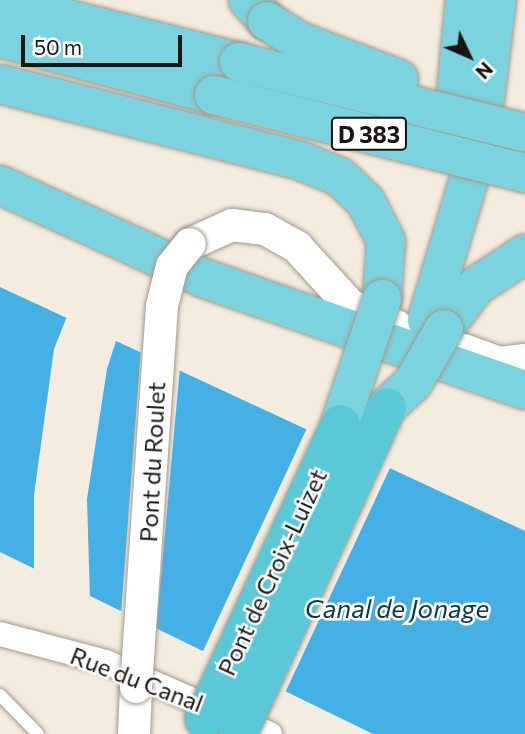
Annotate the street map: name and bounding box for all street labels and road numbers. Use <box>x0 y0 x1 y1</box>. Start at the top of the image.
road number: D 383 <box>330 114 408 154</box>
street label: Pont du Roulet <box>133 381 171 543</box>
street label: Pont de Croix-Luizet <box>212 464 332 680</box>
street label: Rue du Canal <box>67 640 207 718</box>

